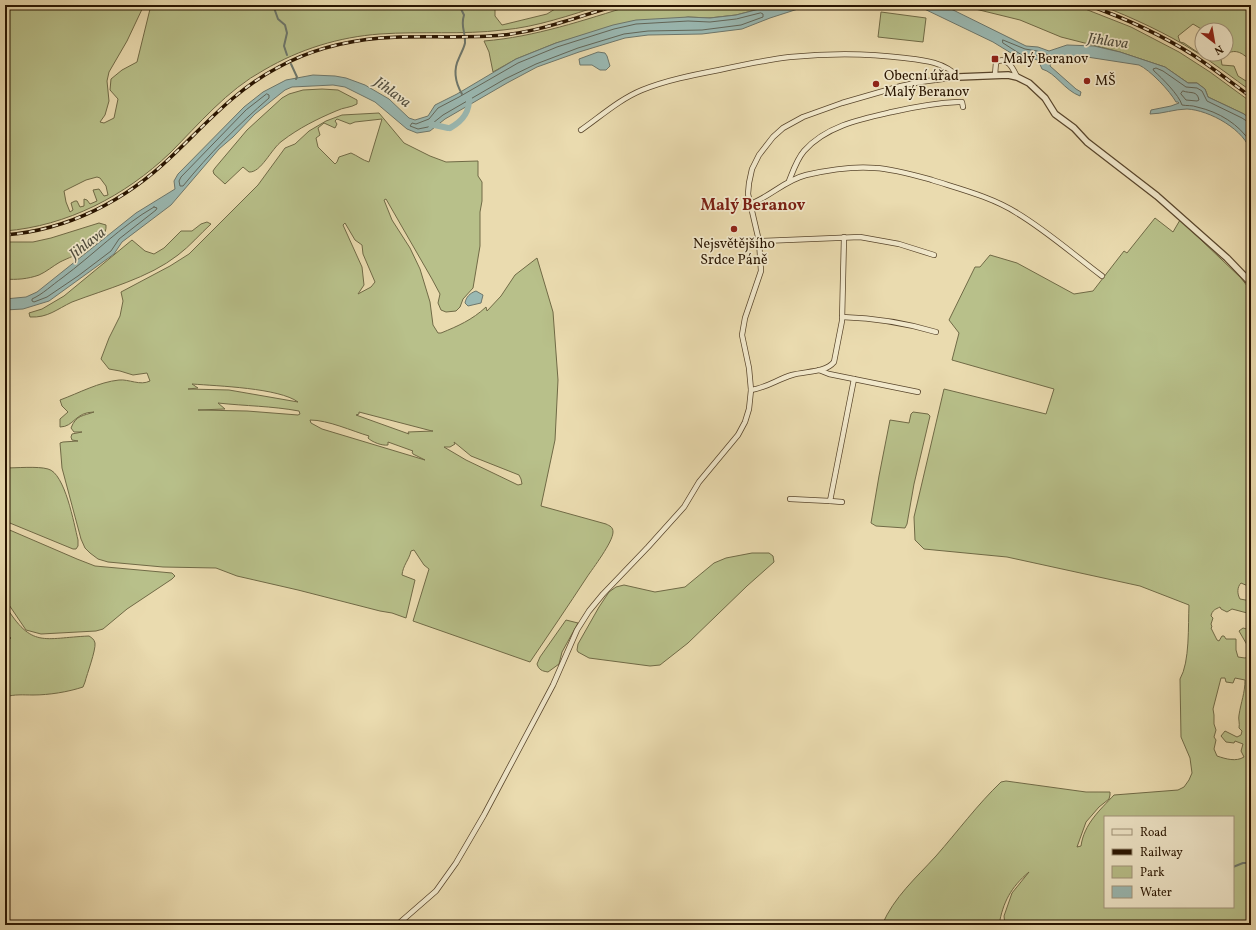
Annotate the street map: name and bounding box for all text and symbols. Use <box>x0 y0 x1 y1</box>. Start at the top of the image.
north arrow <box>1194 22 1234 62</box>
water label: Jihlava <box>1084 28 1130 55</box>
text: N <box>1211 41 1226 58</box>
place label: Malý Beranov <box>1003 50 1089 69</box>
marker: Malý Beranov <box>990 54 1000 64</box>
place label: Obecní úřad Malý Beranov <box>884 67 970 102</box>
water label: Jihlava <box>368 71 415 114</box>
place label: MŠ <box>1095 72 1116 91</box>
marker: MŠ <box>1082 76 1092 86</box>
marker: Obecní úřad Malý Beranov <box>871 79 881 89</box>
district label: Malý Beranov <box>701 195 806 217</box>
water label: Jihlava <box>64 223 111 266</box>
marker: Nejsvětějšího Srdce Páně <box>729 224 739 234</box>
place label: Nejsvětějšího Srdce Páně <box>693 235 775 270</box>
legend <box>1104 816 1234 908</box>
text: Road <box>1140 825 1167 841</box>
text: Railway <box>1140 845 1183 861</box>
text: Park <box>1140 865 1165 881</box>
text: Water <box>1140 885 1172 901</box>

